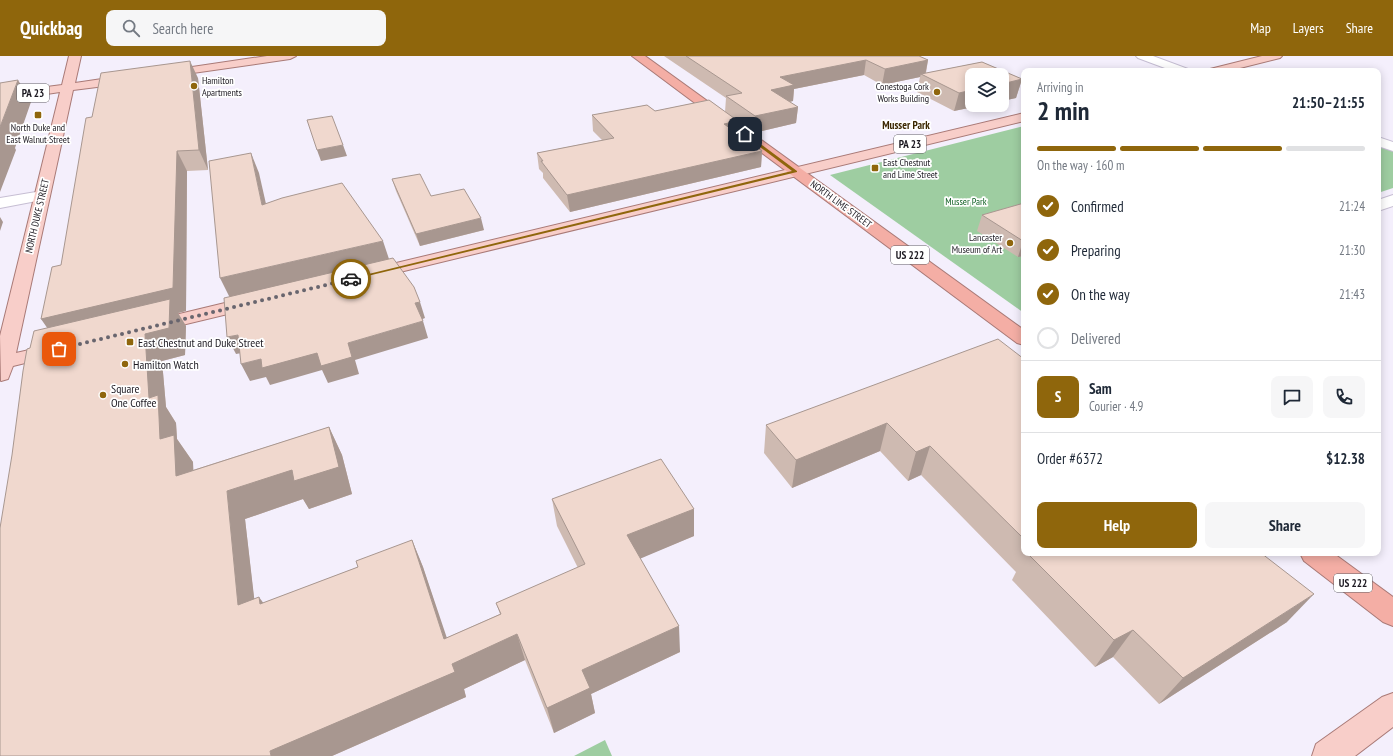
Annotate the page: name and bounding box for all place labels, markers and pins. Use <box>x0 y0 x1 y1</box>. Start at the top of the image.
place label: Hamilton Apartments <box>202 74 243 99</box>
place label: Conestoga Cork Works Building <box>876 80 929 105</box>
marker: Hamilton Apartments <box>189 81 199 91</box>
marker: Conestoga Cork Works Building <box>932 87 942 97</box>
marker: North Duke and East Walnut Street <box>33 110 43 120</box>
pin <box>728 117 762 151</box>
place label: North Duke and East Walnut Street <box>6 121 70 146</box>
place label: East Chestnut and Lime Street <box>883 156 938 181</box>
marker: East Chestnut and Lime Street <box>870 163 880 173</box>
place label: Lancaster Museum of Art <box>952 231 1002 256</box>
marker: Lancaster Museum of Art <box>1005 238 1015 248</box>
pin <box>42 332 76 366</box>
place label: East Chestnut and Duke Street <box>138 335 264 350</box>
marker: East Chestnut and Duke Street <box>125 337 135 347</box>
place label: Hamilton Watch <box>133 357 199 372</box>
marker: Hamilton Watch <box>120 359 130 369</box>
place label: Square One Coffee <box>111 381 157 410</box>
marker: Square One Coffee <box>98 390 108 400</box>

